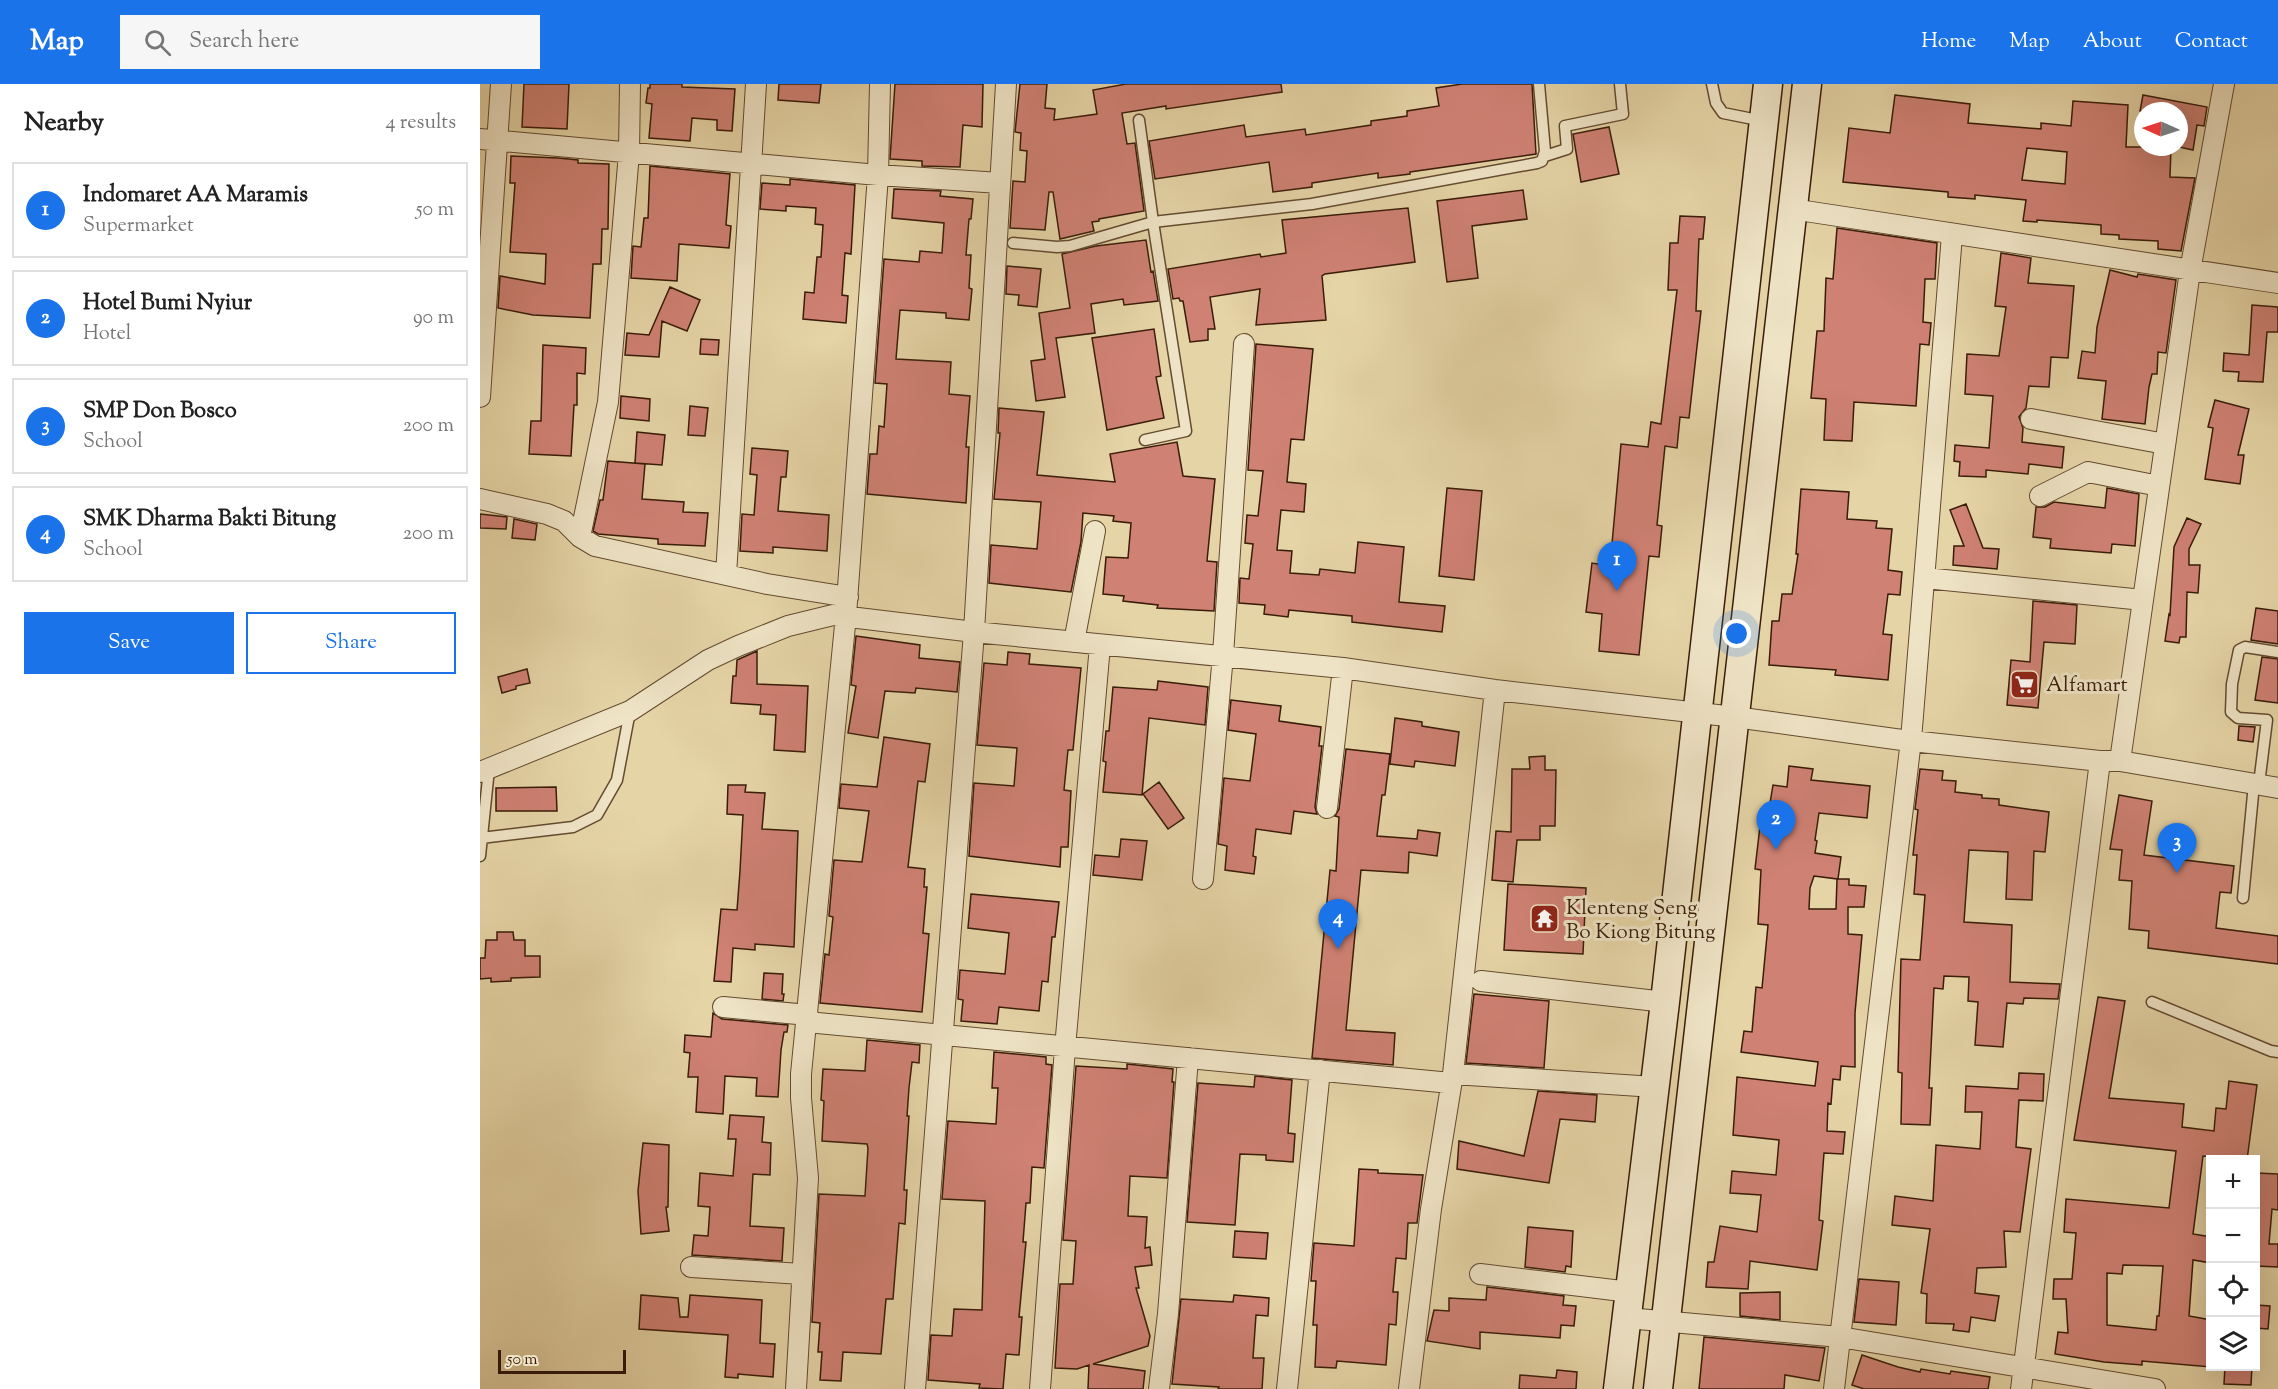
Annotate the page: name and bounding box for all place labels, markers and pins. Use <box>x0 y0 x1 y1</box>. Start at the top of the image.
pin: 1 <box>1598 542 1636 591</box>
supermarket icon: Alfamart <box>2009 668 2041 700</box>
place label: Alfamart <box>2046 671 2128 701</box>
pin: 2 <box>1756 800 1796 850</box>
pin: 3 <box>2158 824 2196 873</box>
place label: Klenteng Seng Bo Kiong Bitung <box>1566 894 1715 948</box>
pin: 4 <box>1318 900 1358 949</box>
temple icon: Klenteng Seng Bo Kiong Bitung <box>1529 903 1561 935</box>

